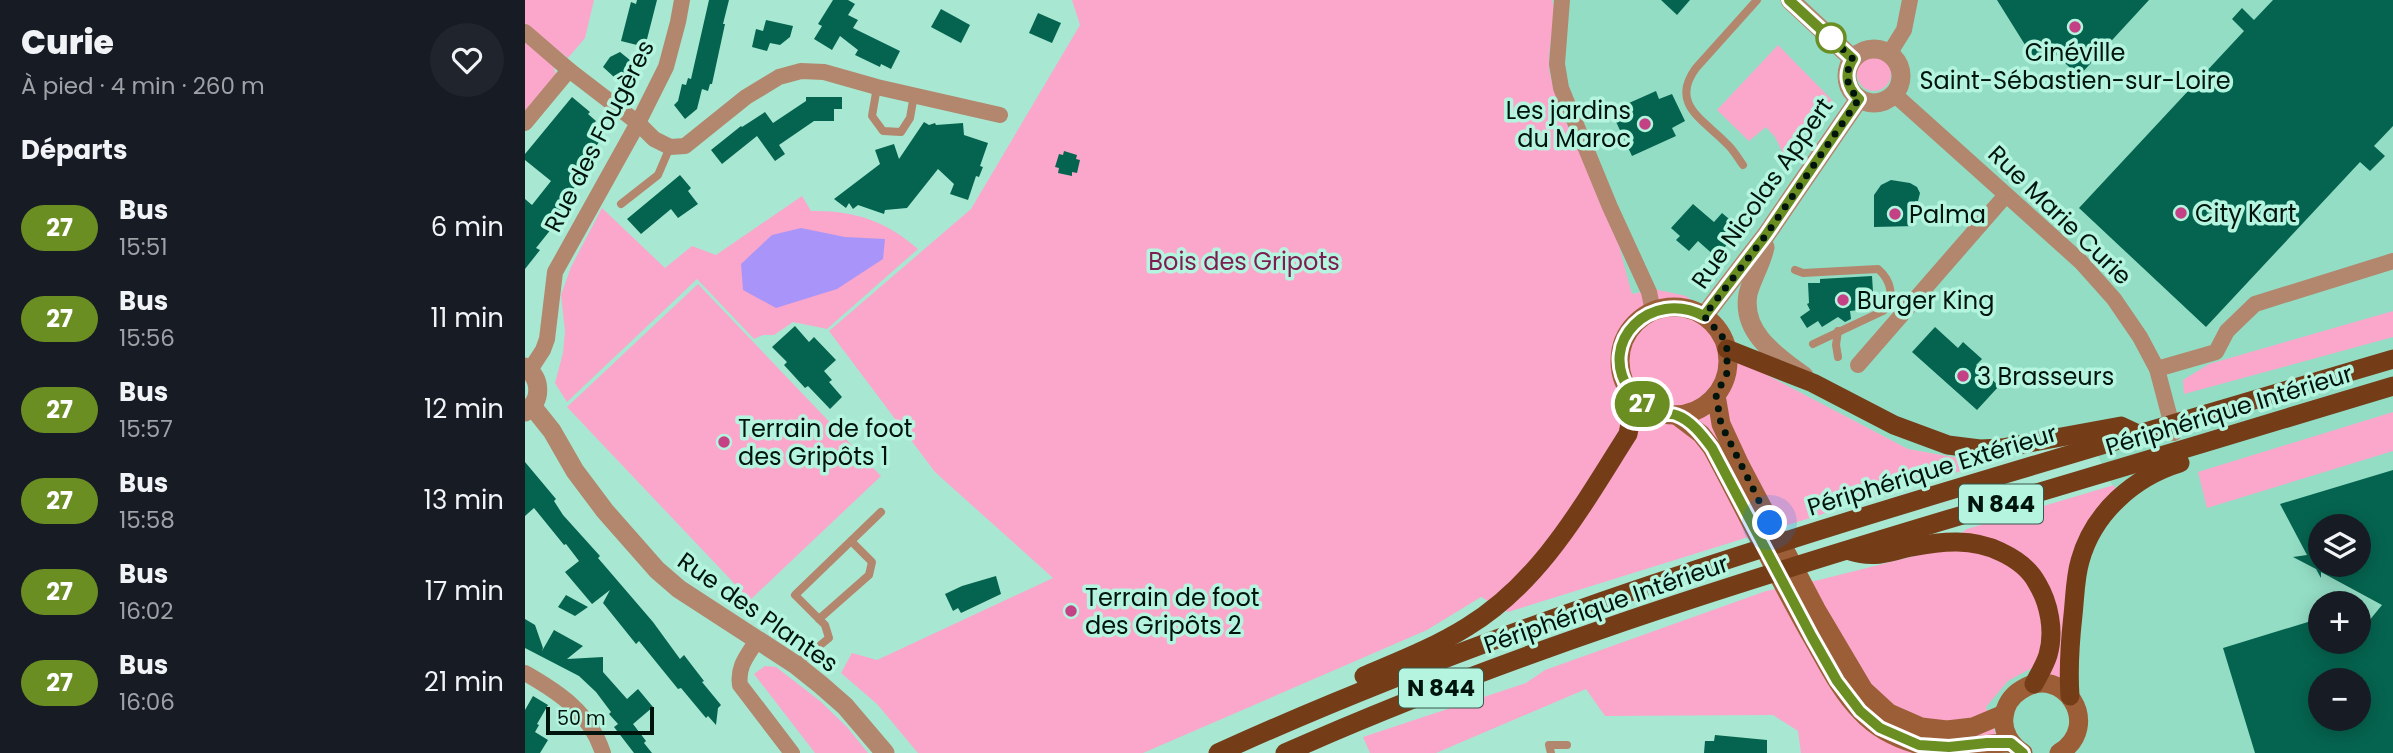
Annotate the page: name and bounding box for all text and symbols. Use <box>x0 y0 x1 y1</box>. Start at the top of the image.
text: Curie <box>21 19 114 66</box>
marker: Cinéville Saint-Sébastien-sur-Loire <box>2067 19 2083 35</box>
button: heart <box>430 23 504 97</box>
unlabelled marker <box>1816 23 1846 53</box>
street label: Rue des Fougères <box>536 34 662 238</box>
place label: Cinéville Saint-Sébastien-sur-Loire <box>1919 36 2231 97</box>
text: À pied · 4 min · 260 m <box>21 70 265 102</box>
street label: Rue Nicolas Appert <box>1684 91 1840 295</box>
place label: Les jardins du Maroc <box>1506 94 1631 155</box>
marker: Les jardins du Maroc <box>1637 116 1653 132</box>
text: Départs <box>21 132 127 168</box>
street label: Rue Marie Curie <box>1981 138 2139 292</box>
text: Bus <box>119 192 168 228</box>
place label: City Kart <box>2195 197 2296 230</box>
place label: Palma <box>1909 198 1986 231</box>
marker: City Kart <box>2173 205 2189 221</box>
marker: Palma <box>1887 206 1903 222</box>
text: 6 min <box>431 209 504 245</box>
text: 27 <box>46 211 73 244</box>
text: 15:51 <box>119 231 168 263</box>
park label: Bois des Gripots <box>1148 245 1340 278</box>
text: Bus <box>119 283 168 319</box>
place label: Burger King <box>1857 284 1994 317</box>
marker: Burger King <box>1835 292 1851 308</box>
text: 11 min <box>431 300 504 336</box>
text: 27 <box>46 302 73 335</box>
text: 15:56 <box>119 322 175 354</box>
street label: Périphérique Intérieur <box>2101 357 2357 463</box>
place label: 3 Brasseurs <box>1977 360 2114 393</box>
marker: 3 Brasseurs <box>1955 368 1971 384</box>
text: Bus <box>119 374 168 410</box>
line badge: 27 <box>1611 381 1673 427</box>
text: 27 <box>1629 387 1655 420</box>
text: 12 min <box>424 391 504 427</box>
text: 27 <box>46 393 73 426</box>
place label: Terrain de foot des Gripôts 1 <box>738 412 913 473</box>
text: 15:57 <box>119 413 173 445</box>
street label: Périphérique Extérieur <box>1803 416 2061 524</box>
marker: Terrain de foot des Gripôts 1 <box>716 434 732 450</box>
text: Bus <box>119 465 168 501</box>
text: 13 min <box>424 482 504 518</box>
text: 27 <box>46 484 73 517</box>
road number: N 844 <box>1959 484 2043 524</box>
text: 15:58 <box>119 504 175 536</box>
your location <box>1752 505 1787 540</box>
map controls <box>2308 514 2371 731</box>
button: layers <box>2308 514 2371 577</box>
street label: Rue des Plantes <box>671 544 845 680</box>
street label: Périphérique Intérieur <box>1479 547 1733 661</box>
text: Bus <box>119 556 168 592</box>
text: 17 min <box>425 573 504 609</box>
text: 27 <box>46 575 73 608</box>
place label: Terrain de foot des Gripôts 2 <box>1085 581 1260 642</box>
button: + <box>2308 591 2371 654</box>
text: 16:02 <box>119 595 174 627</box>
marker: Terrain de foot des Gripôts 2 <box>1063 603 1079 619</box>
text: Bus <box>119 647 168 683</box>
text: 21 min <box>424 664 504 700</box>
text: 27 <box>46 666 73 699</box>
road number: N 844 <box>1399 668 1483 708</box>
button: − <box>2308 668 2371 731</box>
text: 16:06 <box>119 686 175 718</box>
scale bar <box>546 704 655 736</box>
text: 50 m <box>557 705 606 732</box>

